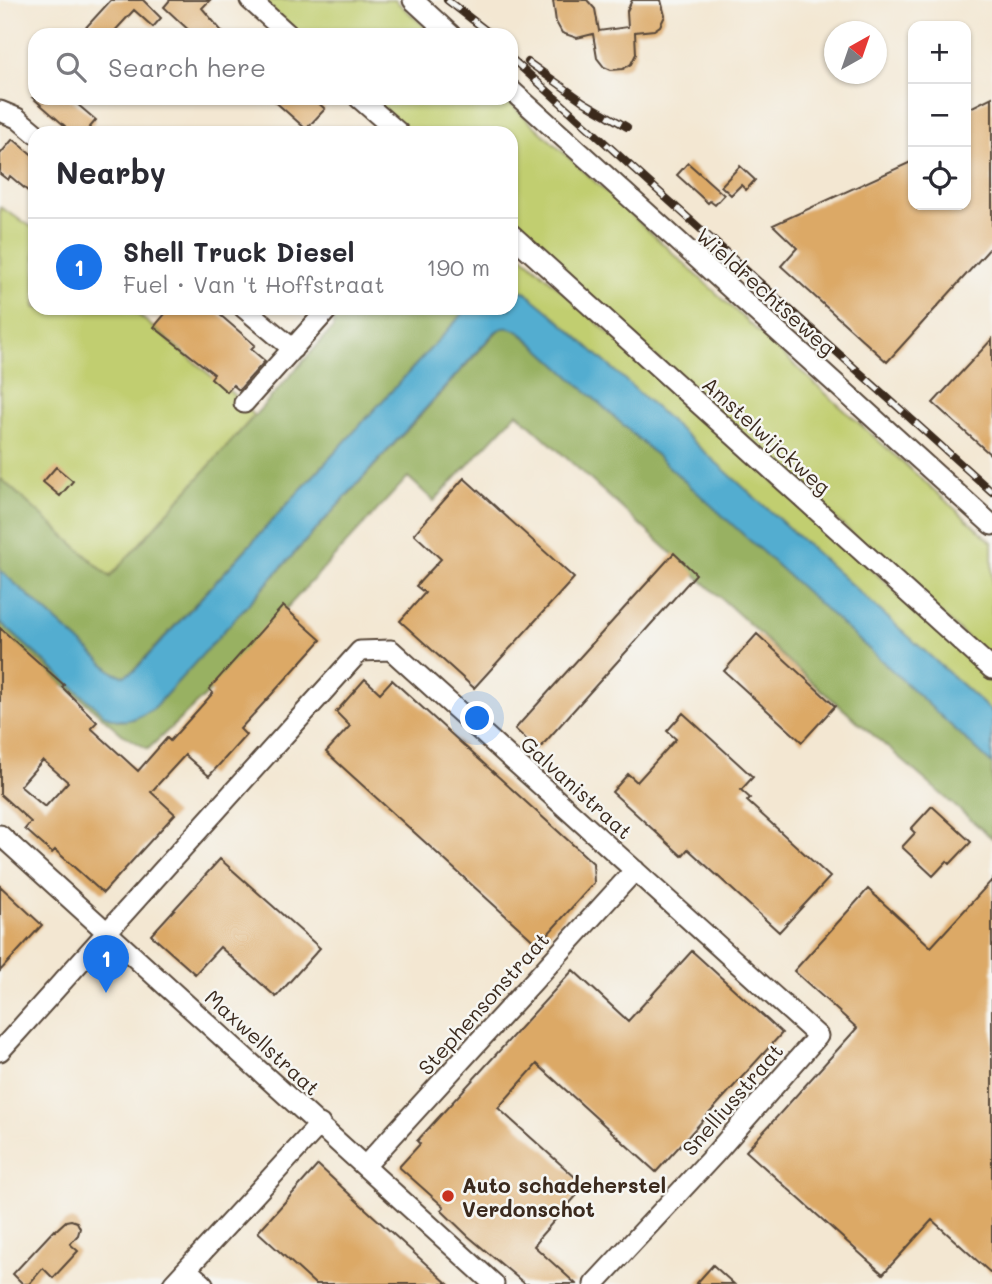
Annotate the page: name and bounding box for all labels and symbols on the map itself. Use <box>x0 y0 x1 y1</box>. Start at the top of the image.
north arrow <box>824 21 887 84</box>
street label: Wieldrechtseweg <box>691 221 841 361</box>
street label: Amstelwijckweg <box>697 370 837 500</box>
your location <box>460 701 494 735</box>
street label: Galvanistraat <box>515 730 639 844</box>
street label: Stephensonstraat <box>412 926 554 1080</box>
pin: 1 <box>83 935 129 993</box>
street label: Maxwellstraat <box>200 983 326 1101</box>
street label: Snelliusstraat <box>676 1037 788 1161</box>
place label: Auto schadeherstel Verdonschot <box>462 1171 666 1222</box>
marker: Auto schadeherstel Verdonschot <box>440 1188 456 1204</box>

